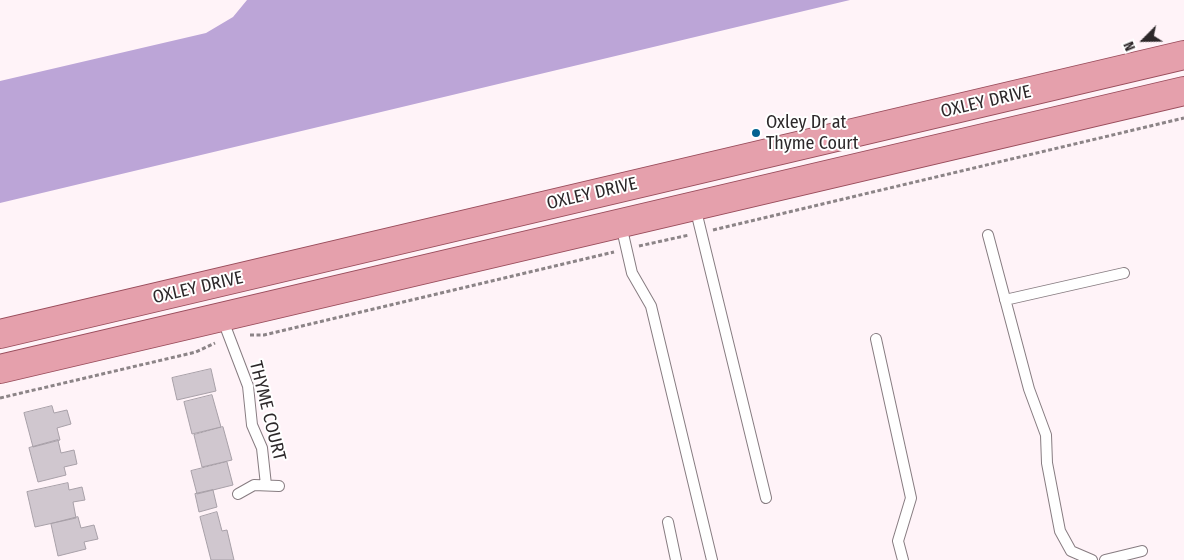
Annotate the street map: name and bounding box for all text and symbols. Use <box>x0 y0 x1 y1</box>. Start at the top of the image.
north arrow <box>1119 15 1169 65</box>
text: N <box>1120 39 1139 53</box>
street label: OXLEY DRIVE <box>939 81 1033 123</box>
place label: Oxley Dr at Thyme Court <box>766 112 859 154</box>
marker: Oxley Dr at Thyme Court <box>750 127 762 139</box>
street label: OXLEY DRIVE <box>545 173 639 215</box>
street label: OXLEY DRIVE <box>151 267 245 309</box>
street label: THYME COURT <box>244 359 290 463</box>

